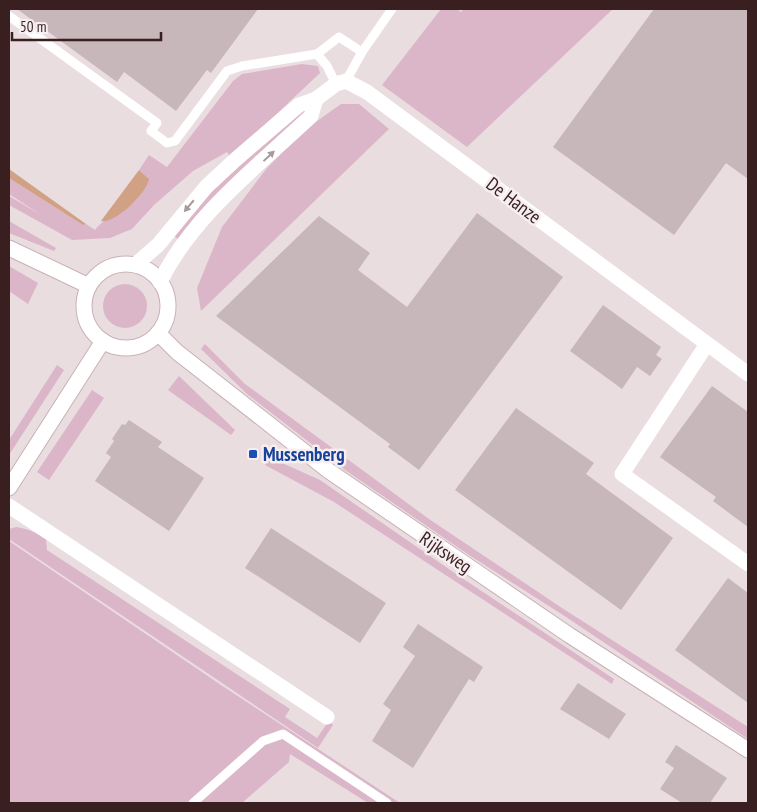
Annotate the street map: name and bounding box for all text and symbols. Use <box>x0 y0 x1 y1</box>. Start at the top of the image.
scale bar <box>12 10 161 42</box>
text: 50 m <box>20 17 46 36</box>
one-way arrow <box>262 150 274 162</box>
street label: De Hanze <box>482 172 546 228</box>
one-way arrow <box>184 199 195 212</box>
place label: Mussenberg <box>263 442 345 466</box>
marker: Mussenberg <box>247 448 259 460</box>
street label: Rijksweg <box>415 526 477 578</box>

